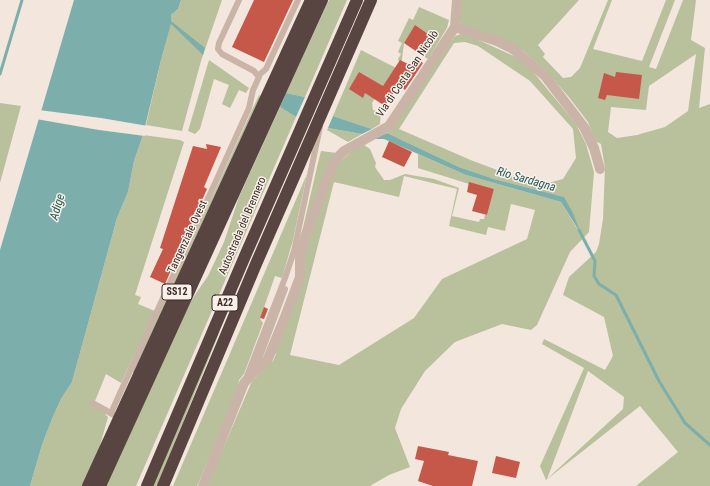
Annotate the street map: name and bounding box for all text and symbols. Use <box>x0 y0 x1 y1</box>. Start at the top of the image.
street label: Via di Costa San Nicolò <box>374 28 442 120</box>
water label: Rio Sardagna <box>495 165 557 195</box>
street label: Autostrada del Brennero <box>216 175 270 277</box>
water label: Adige <box>47 192 69 222</box>
street label: Tangenziale Ovest <box>165 198 211 276</box>
road number: SS12 <box>162 284 192 300</box>
road number: A22 <box>212 295 238 311</box>

